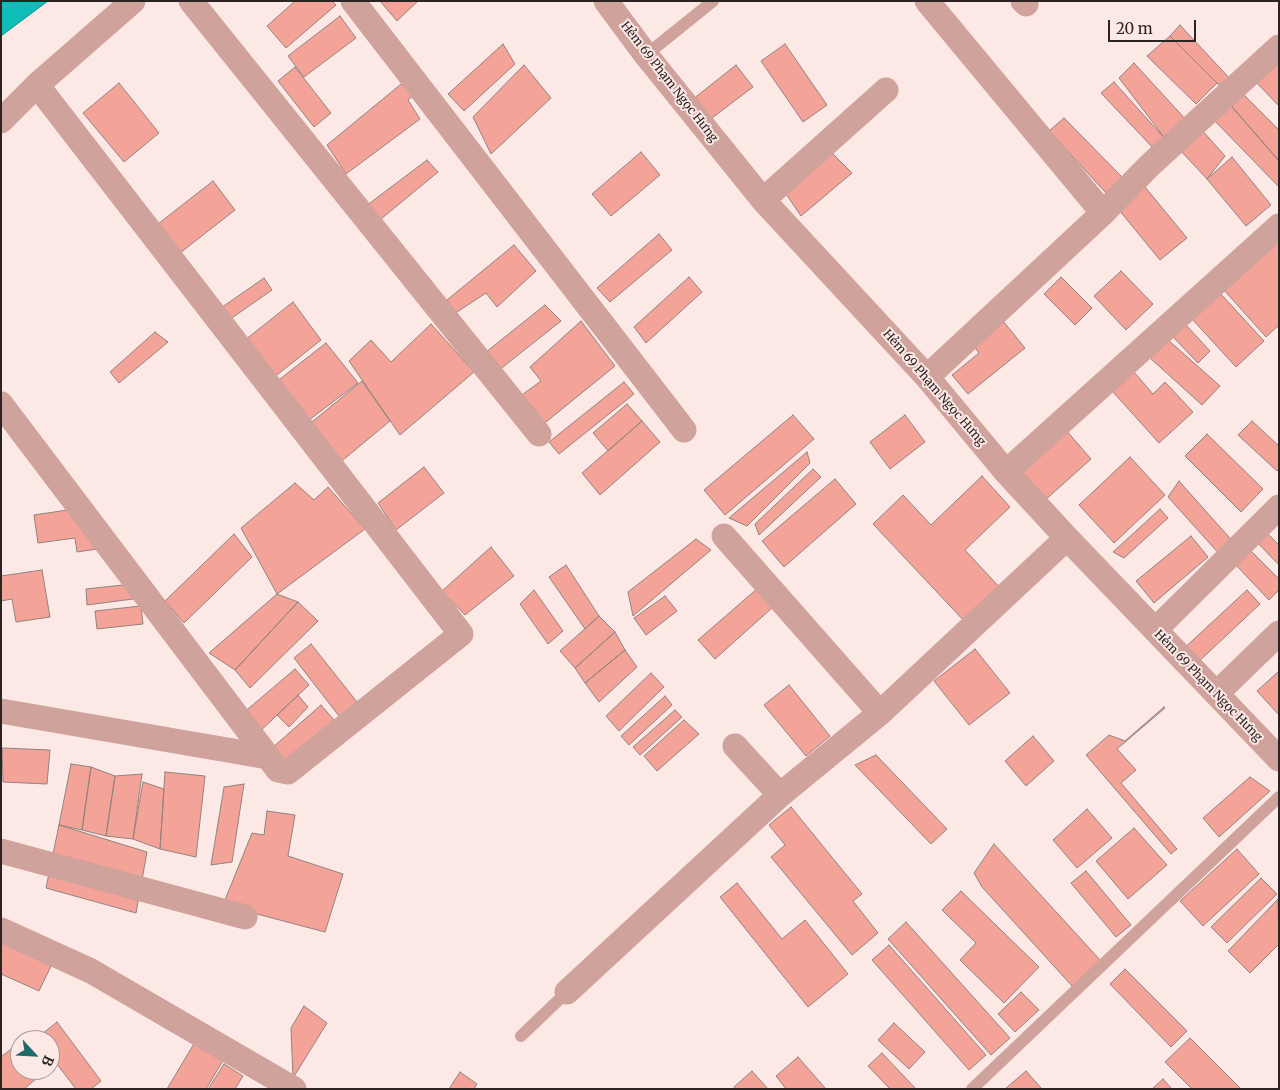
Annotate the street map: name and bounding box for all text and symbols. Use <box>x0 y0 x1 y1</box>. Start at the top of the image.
scale bar <box>1110 10 1198 42</box>
street label: Hẻm 69 Phạm Ngọc Hưng <box>617 19 721 145</box>
text: 20 m <box>1116 19 1153 38</box>
street label: Hẻm 69 Phạm Ngọc Hưng <box>880 327 988 449</box>
street label: Hẻm 69 Phạm Ngọc Hưng <box>1151 627 1265 745</box>
north arrow <box>10 1030 60 1080</box>
text: B <box>37 1053 58 1069</box>

